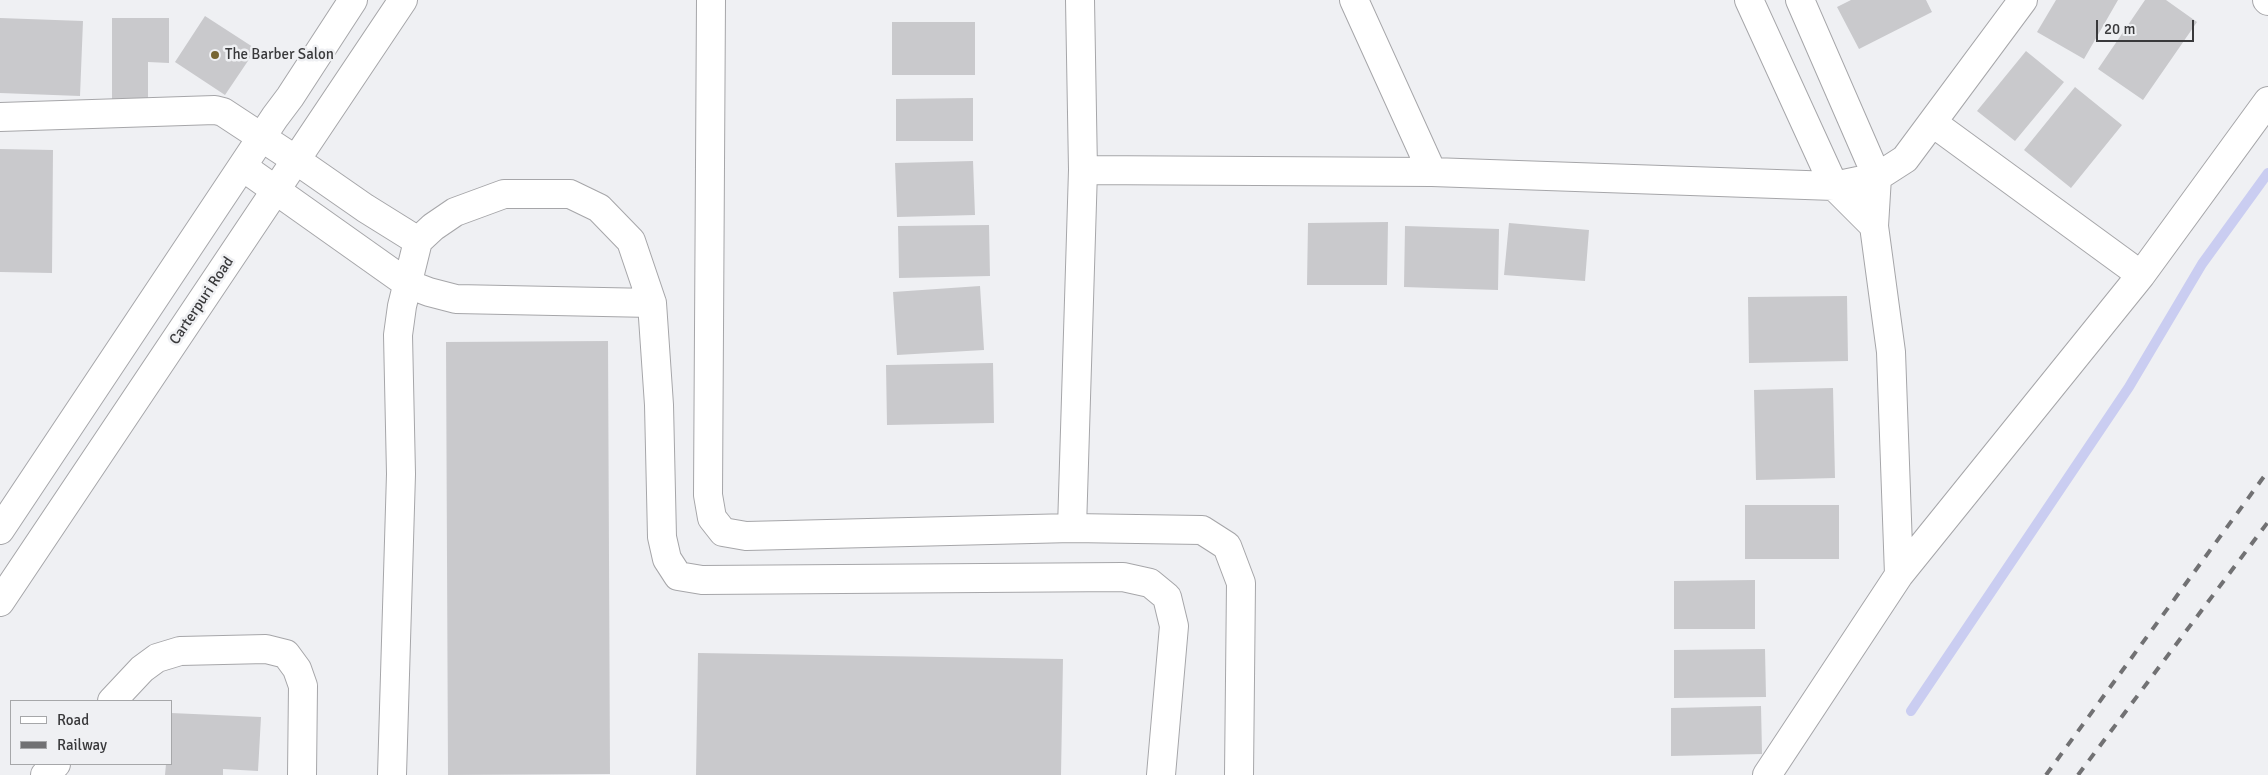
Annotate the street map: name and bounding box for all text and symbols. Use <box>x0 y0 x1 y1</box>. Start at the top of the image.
scale bar <box>2098 10 2196 42</box>
text: 20 m <box>2104 20 2135 38</box>
place label: The Barber Salon <box>225 46 334 64</box>
marker: The Barber Salon <box>209 49 221 61</box>
street label: Carterpuri Road <box>166 254 238 348</box>
legend <box>10 700 172 765</box>
text: Road <box>57 711 89 729</box>
text: Railway <box>57 736 107 754</box>

